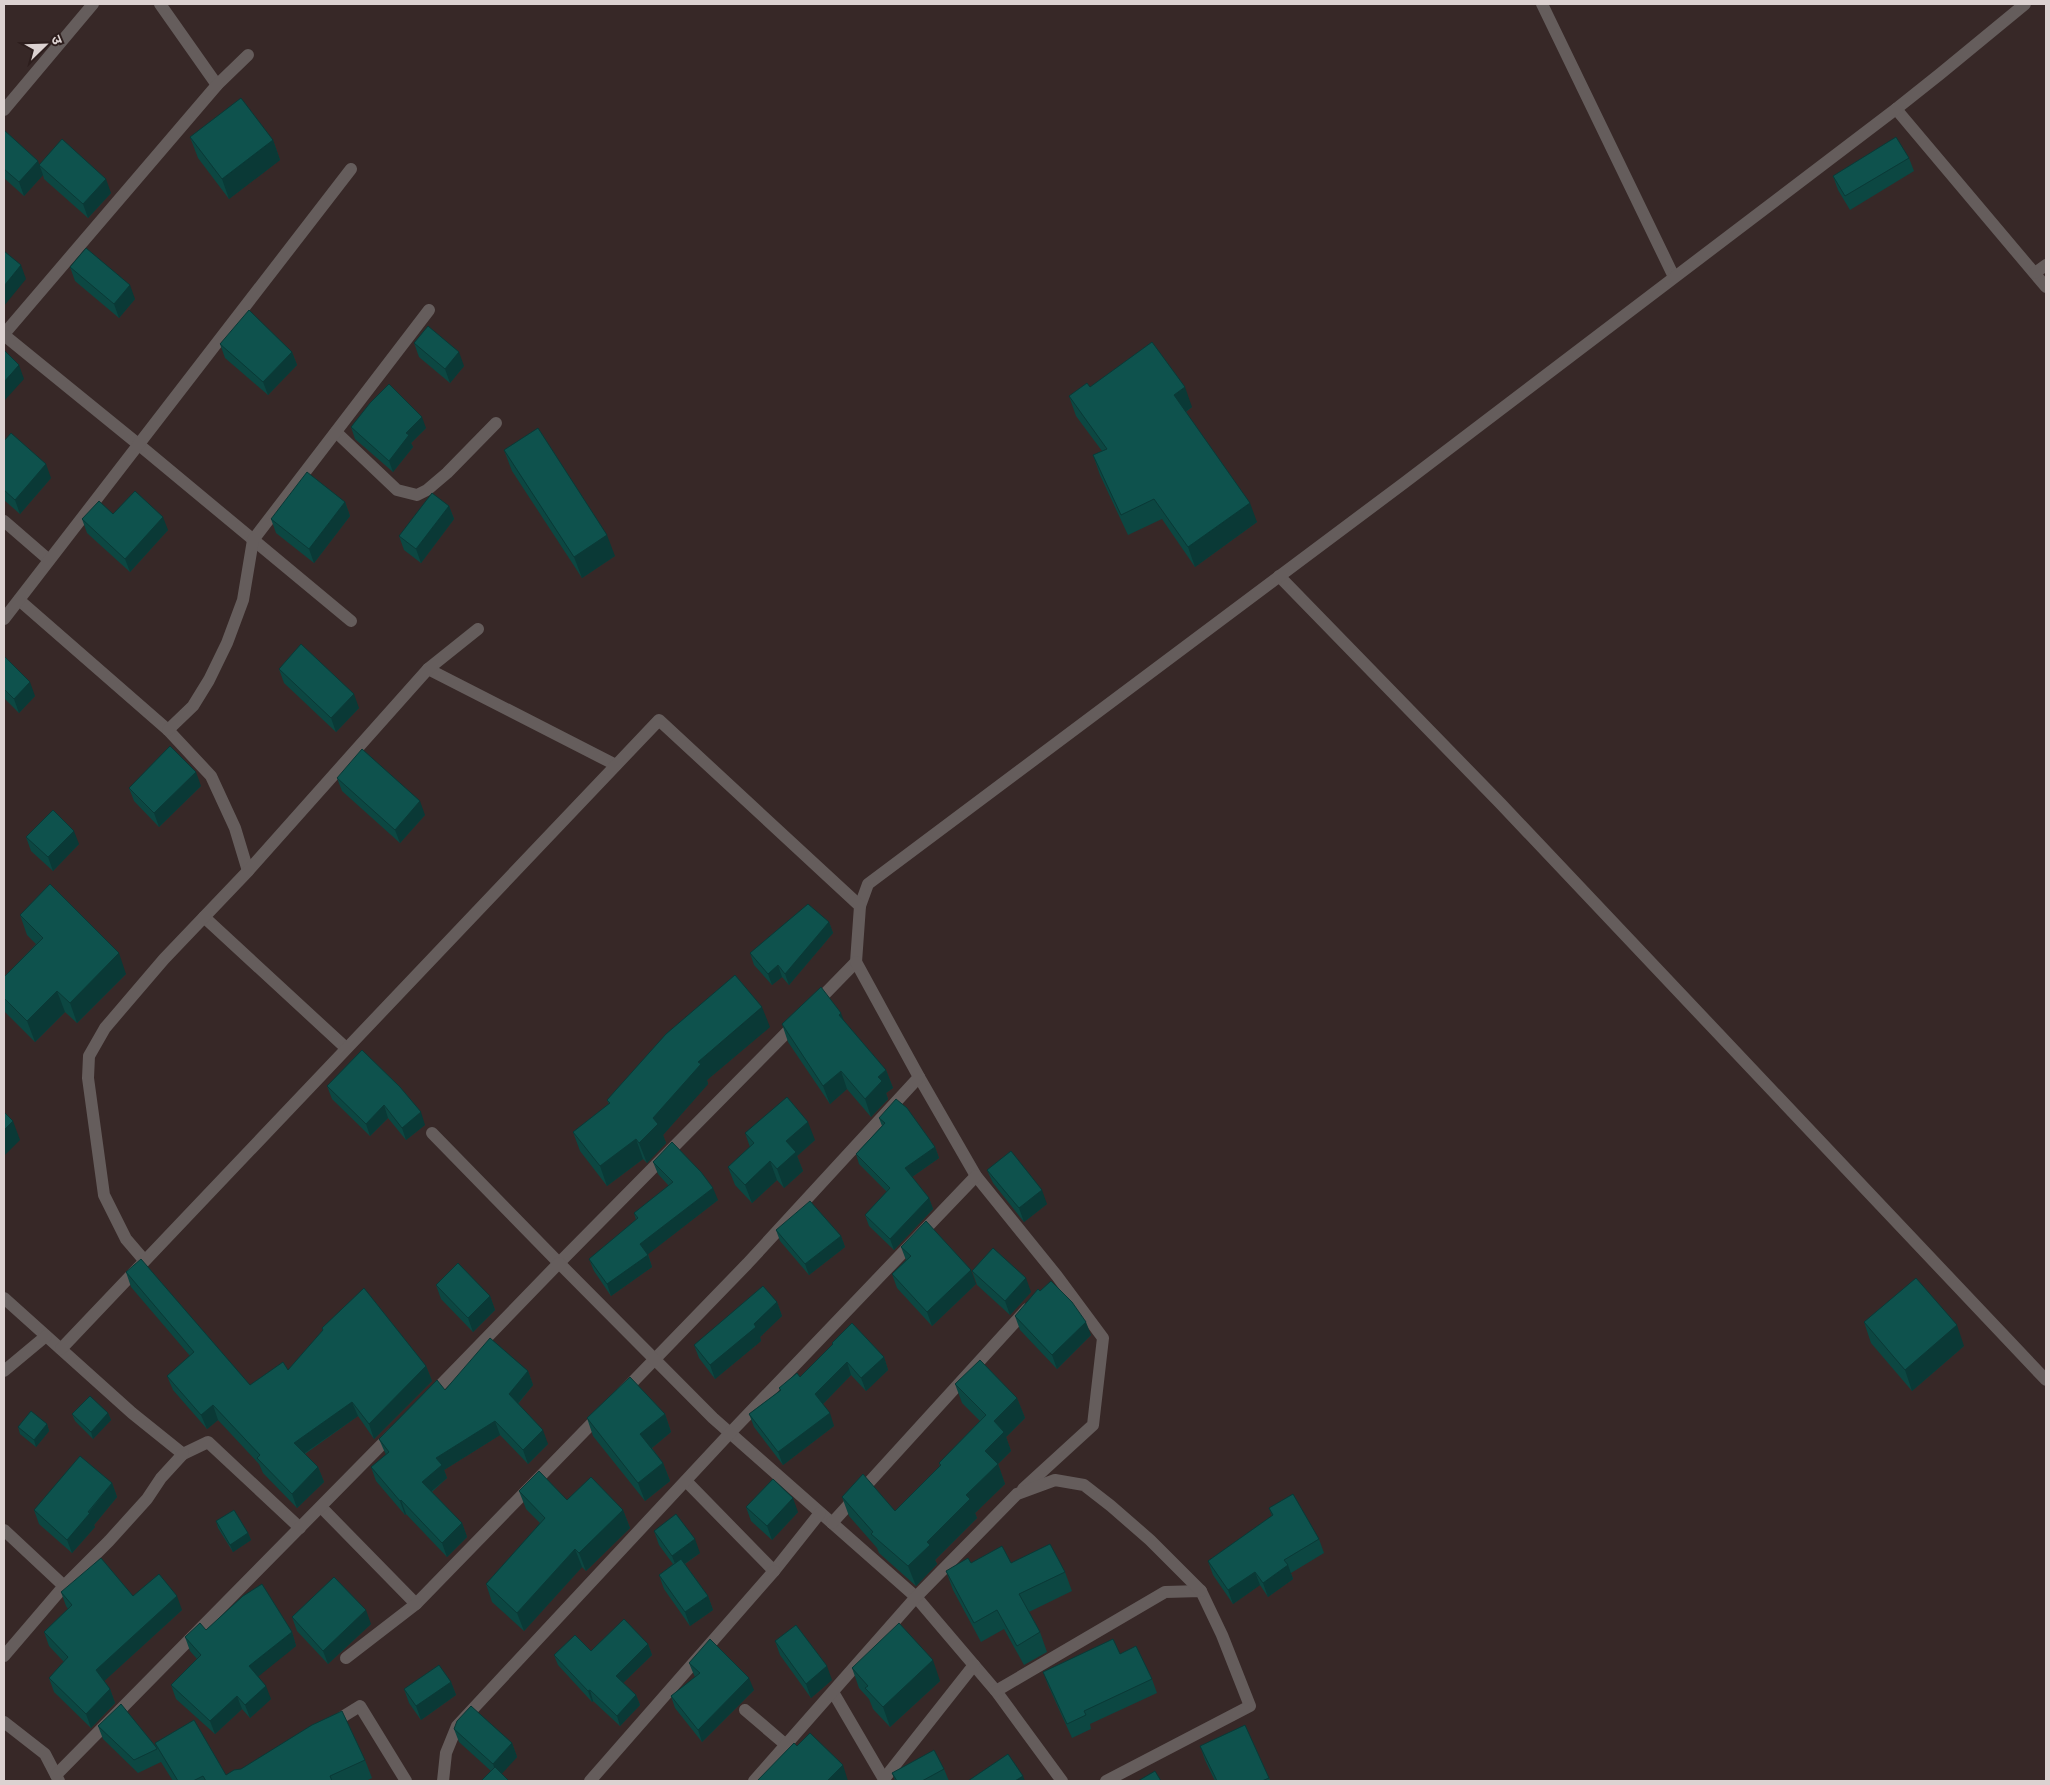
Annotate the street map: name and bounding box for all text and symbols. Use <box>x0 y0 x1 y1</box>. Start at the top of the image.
north arrow <box>20 20 70 70</box>
text: उ <box>48 33 67 48</box>

